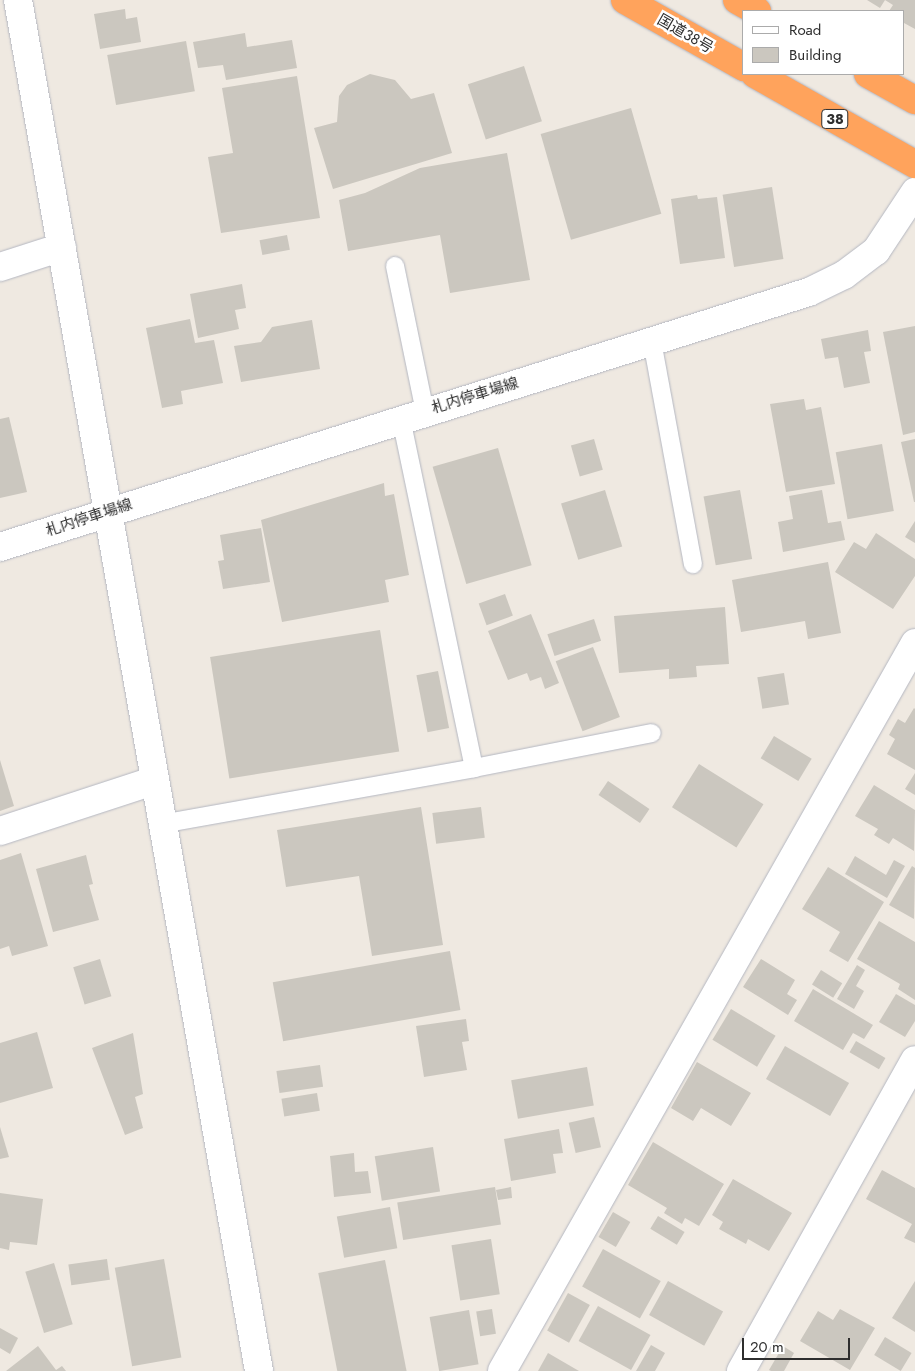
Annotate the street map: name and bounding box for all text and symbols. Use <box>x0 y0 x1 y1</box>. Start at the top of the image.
legend <box>742 10 905 75</box>
street label: 国道38号 <box>654 11 716 57</box>
text: Road <box>789 19 821 41</box>
text: Building <box>789 44 841 66</box>
road number: 38 <box>821 108 849 130</box>
street label: 札内停車場線 <box>429 374 521 418</box>
street label: 札内停車場線 <box>43 496 135 540</box>
scale bar <box>745 1328 852 1360</box>
text: 20 m <box>750 1336 784 1358</box>

